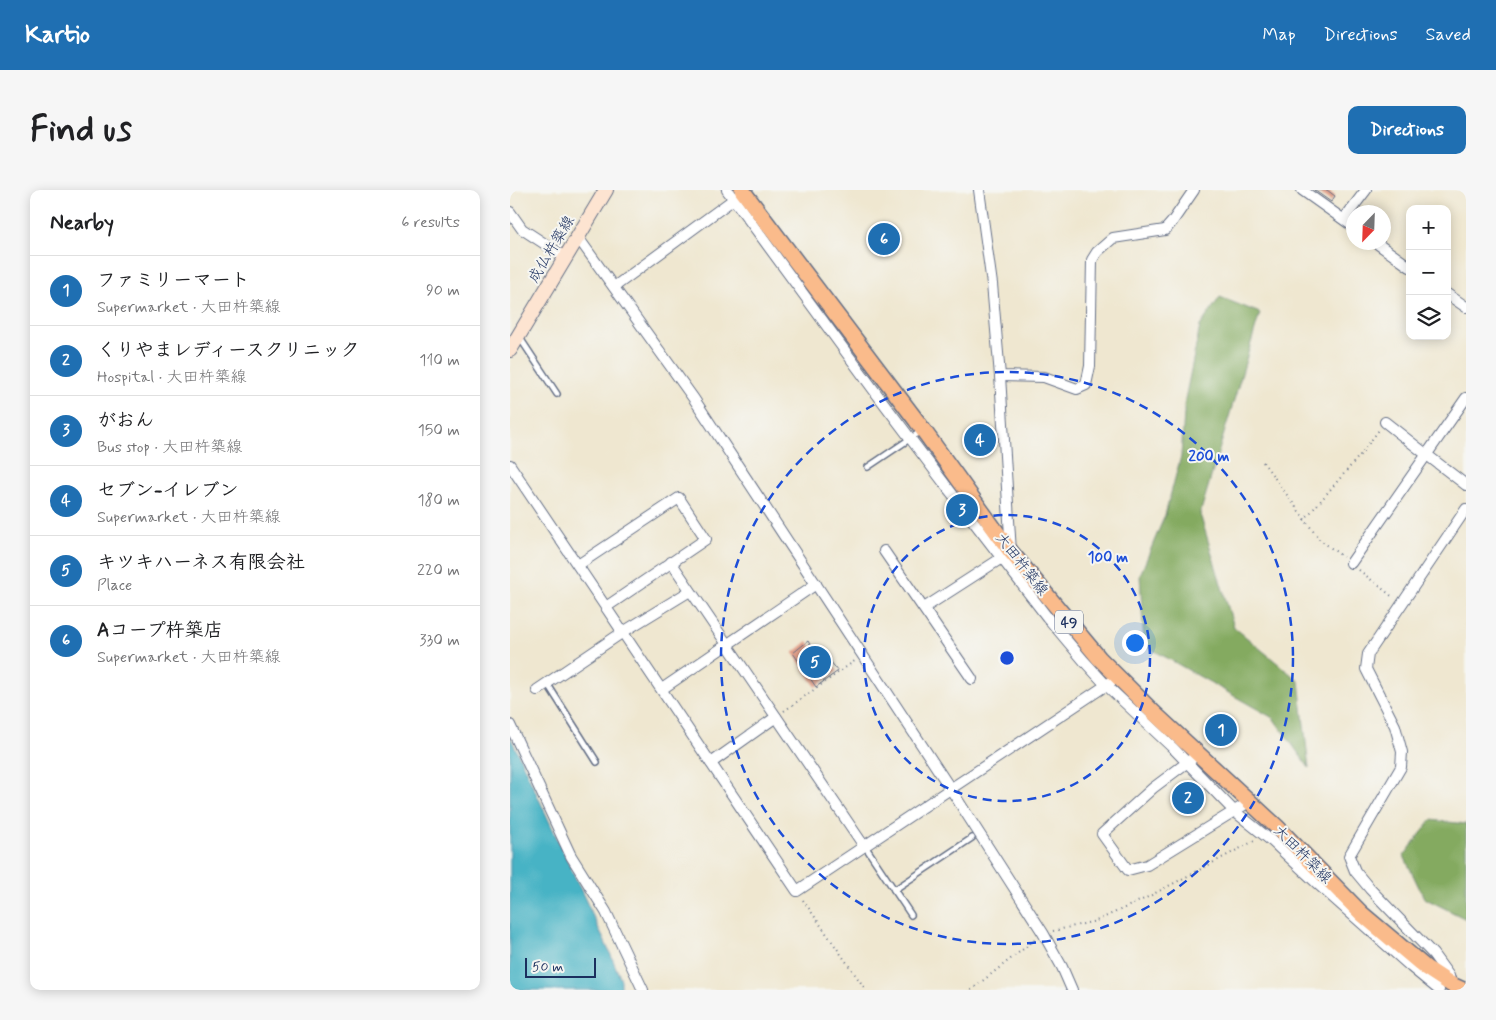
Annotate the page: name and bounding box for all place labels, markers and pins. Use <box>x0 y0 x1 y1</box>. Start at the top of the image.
pin: 6 <box>868 220 900 258</box>
pin: 4 <box>964 421 996 459</box>
pin: 3 <box>946 491 978 529</box>
pin: 5 <box>799 643 831 681</box>
centre of rings <box>998 649 1016 667</box>
pin: 1 <box>1205 711 1237 749</box>
pin: 2 <box>1172 779 1204 817</box>

